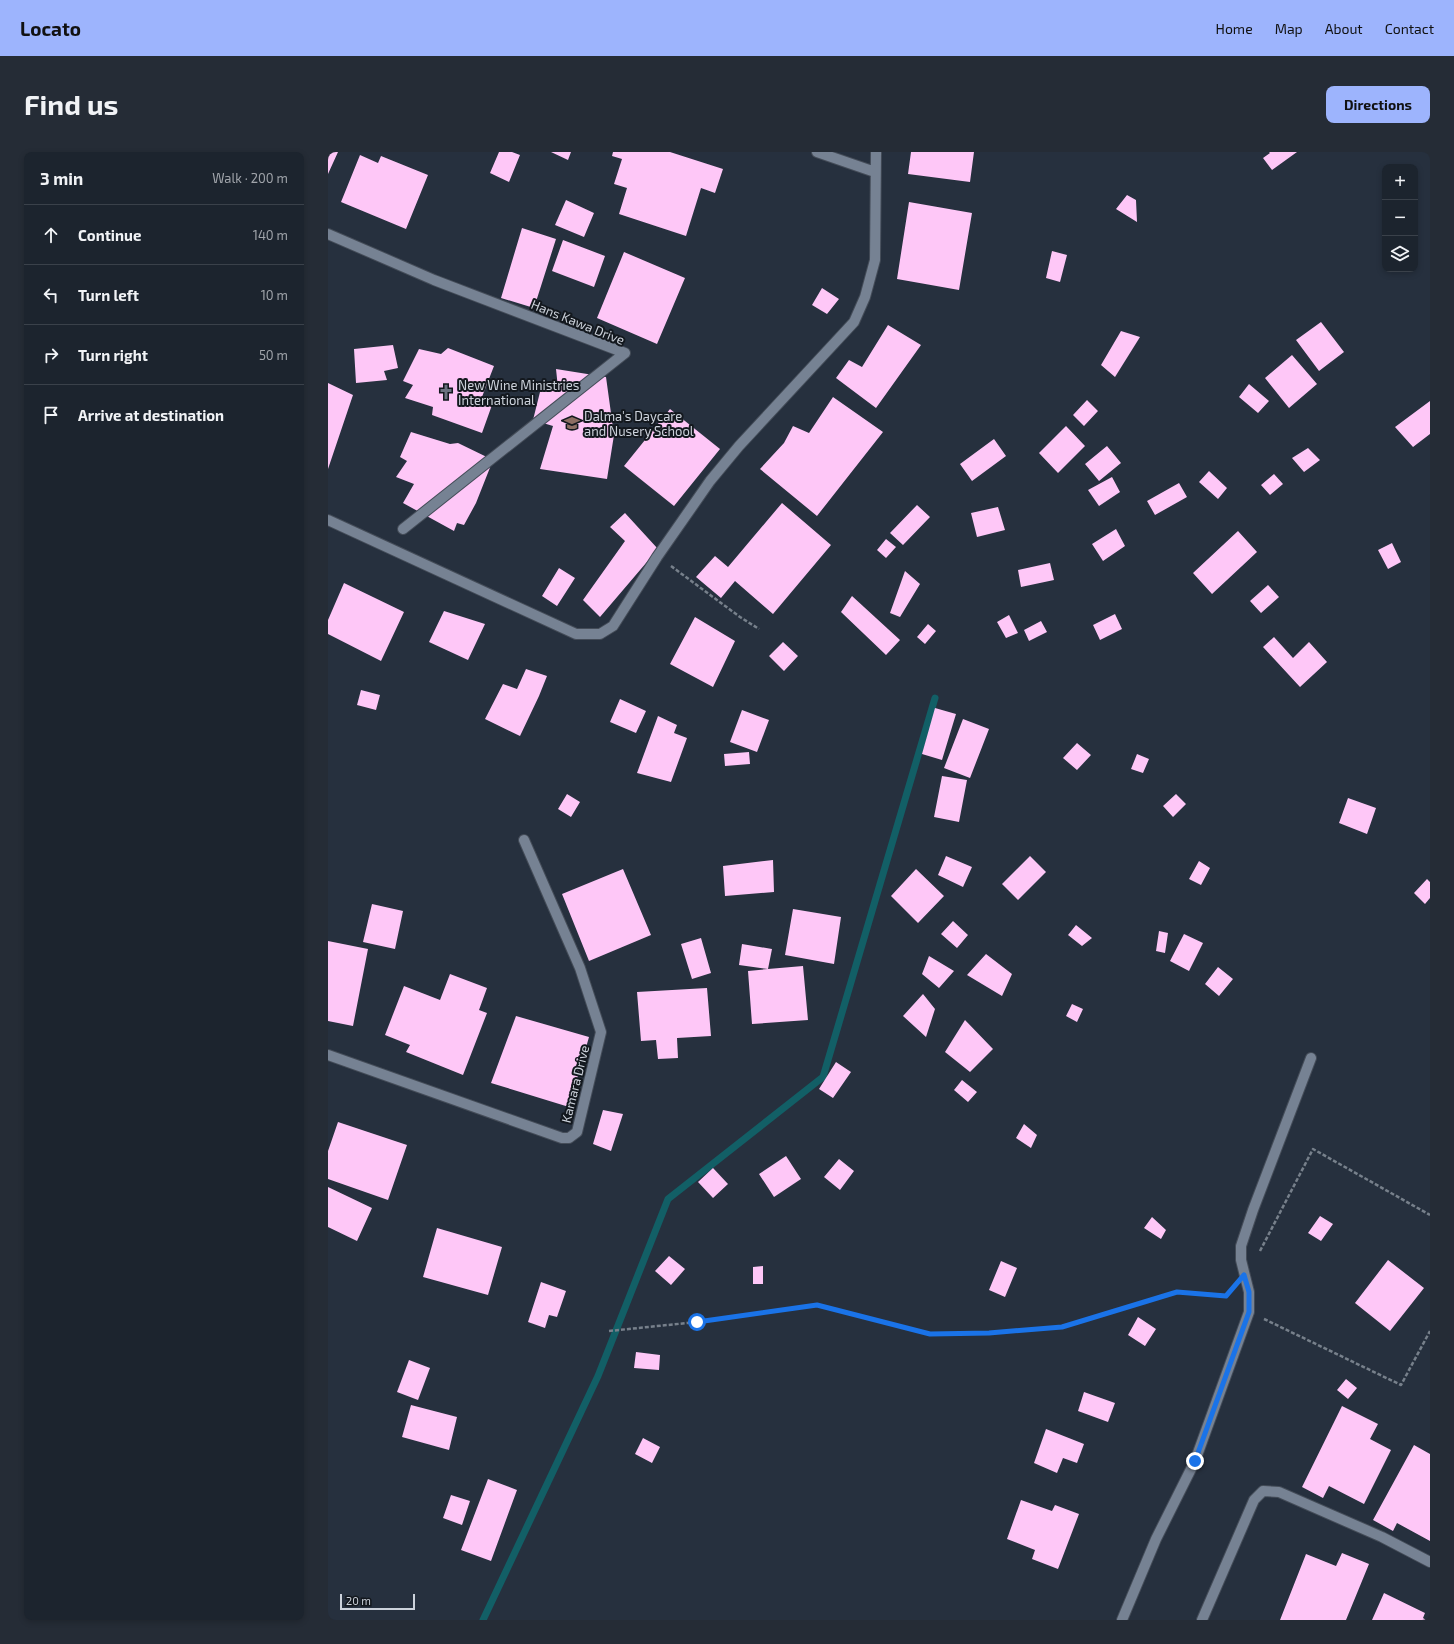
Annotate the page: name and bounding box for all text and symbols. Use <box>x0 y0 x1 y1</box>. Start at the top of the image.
text: Locato <box>20 17 81 40</box>
text: Home <box>1216 20 1253 37</box>
text: Map <box>1275 20 1303 37</box>
text: About <box>1325 20 1363 37</box>
text: Contact <box>1385 20 1434 37</box>
button: Directions <box>1326 86 1430 123</box>
text: Find us <box>24 87 118 121</box>
map controls <box>1382 164 1418 272</box>
button: + <box>1382 164 1418 200</box>
text: 3 min <box>40 168 83 188</box>
text: Walk · 200 m <box>212 170 288 186</box>
button: − <box>1382 200 1418 236</box>
icon: ahead <box>40 224 62 246</box>
text: Continue <box>78 226 141 244</box>
text: 140 m <box>253 227 288 243</box>
button: layers <box>1382 236 1418 272</box>
icon: left <box>40 284 62 306</box>
text: Turn left <box>78 286 139 304</box>
text: 10 m <box>261 287 288 303</box>
street label: Hans Kawa Drive <box>529 296 627 348</box>
icon: right <box>40 344 62 366</box>
text: Turn right <box>78 346 148 364</box>
text: 50 m <box>259 347 288 363</box>
place label: New Wine Ministries International <box>458 377 579 408</box>
church icon: New Wine Ministries International <box>437 383 455 401</box>
icon: arrive <box>40 404 62 426</box>
text: Arrive at destination <box>78 406 224 424</box>
place label: Dalma's Daycare and Nusery School <box>584 408 694 439</box>
school or university icon: Dalma's Daycare and Nusery School <box>563 414 581 432</box>
street label: Kamara Drive <box>558 1044 592 1124</box>
route start <box>688 1313 706 1331</box>
route end <box>1186 1452 1204 1470</box>
scale bar <box>340 1592 415 1611</box>
text: 20 m <box>346 1594 371 1607</box>

